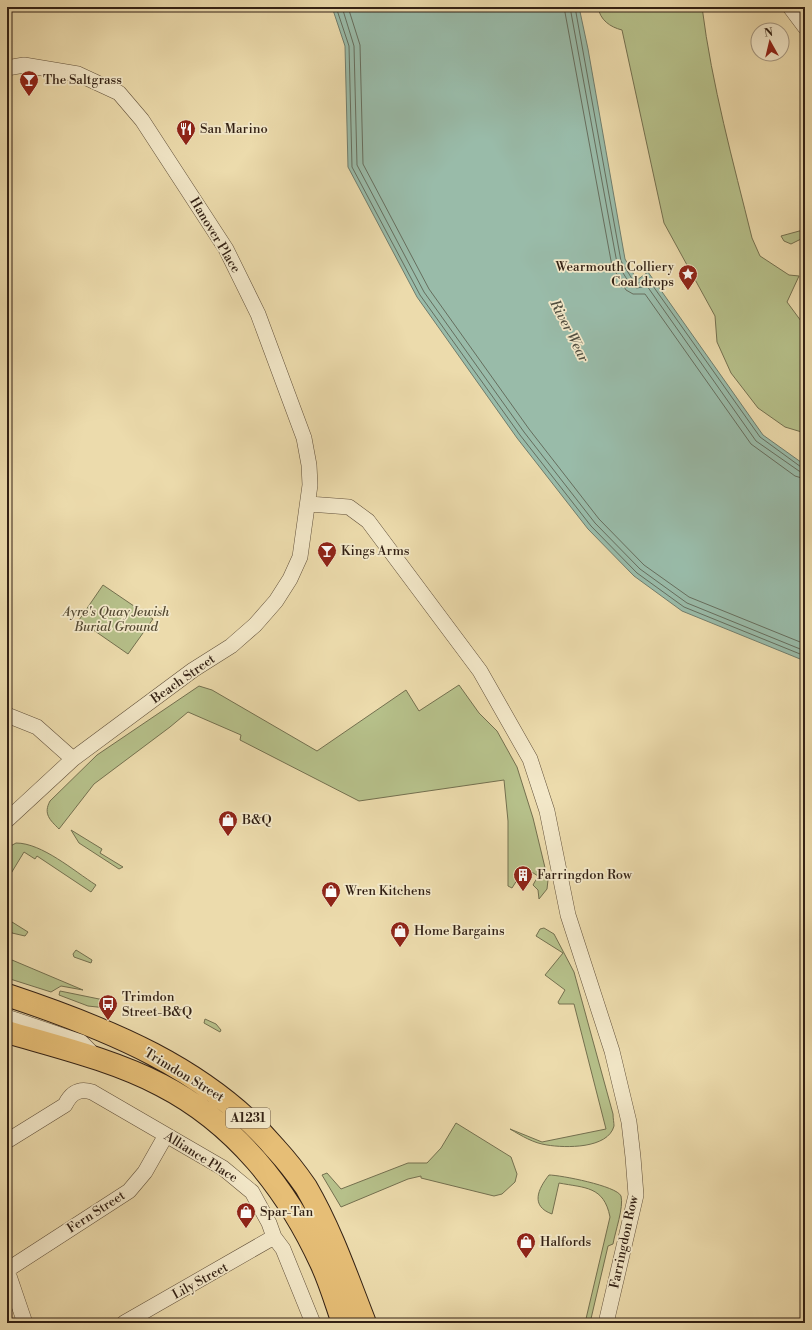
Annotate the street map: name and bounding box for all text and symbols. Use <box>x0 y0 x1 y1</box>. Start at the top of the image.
north arrow <box>750 22 790 62</box>
text: N <box>763 26 774 41</box>
bar icon: The Saltgrass <box>18 69 40 97</box>
place label: The Saltgrass <box>43 72 122 88</box>
restaurant icon: San Marino <box>175 118 197 146</box>
place label: San Marino <box>200 121 268 137</box>
street label: Hanover Place <box>186 194 244 276</box>
place label: Wearmouth Colliery Coal drops <box>555 259 675 290</box>
place icon: Wearmouth Colliery Coal drops <box>677 263 699 291</box>
water label: River Wear <box>545 296 593 366</box>
bar icon: Kings Arms <box>316 540 338 568</box>
place label: Kings Arms <box>341 543 410 559</box>
park label: Ayre's Quay Jewish Burial Ground <box>61 604 170 635</box>
street label: Beach Street <box>147 651 218 707</box>
shop icon: B&Q <box>217 809 239 837</box>
place label: B&Q <box>241 812 272 828</box>
building icon: Farringdon Row <box>512 864 534 892</box>
place label: Farringdon Row <box>537 867 633 883</box>
shop icon: Wren Kitchens <box>320 880 342 908</box>
place label: Wren Kitchens <box>344 883 431 899</box>
shop icon: Home Bargains <box>389 920 411 948</box>
place label: Home Bargains <box>414 923 505 939</box>
place label: Trimdon Street-B&Q <box>122 989 192 1020</box>
bus stop icon: Trimdon Street-B&Q <box>97 993 119 1021</box>
street label: Trimdon Street <box>141 1045 227 1105</box>
road number: A1231 <box>226 1108 270 1128</box>
street label: Alliance Place <box>161 1128 241 1186</box>
street label: Fern Street <box>64 1187 128 1237</box>
street label: Farringdon Row <box>606 1193 642 1290</box>
shop icon: Spar-Tan <box>235 1201 257 1229</box>
place label: Spar-Tan <box>260 1204 313 1220</box>
shop icon: Halfords <box>515 1231 537 1259</box>
place label: Halfords <box>540 1234 591 1250</box>
street label: Lily Street <box>169 1259 231 1303</box>

